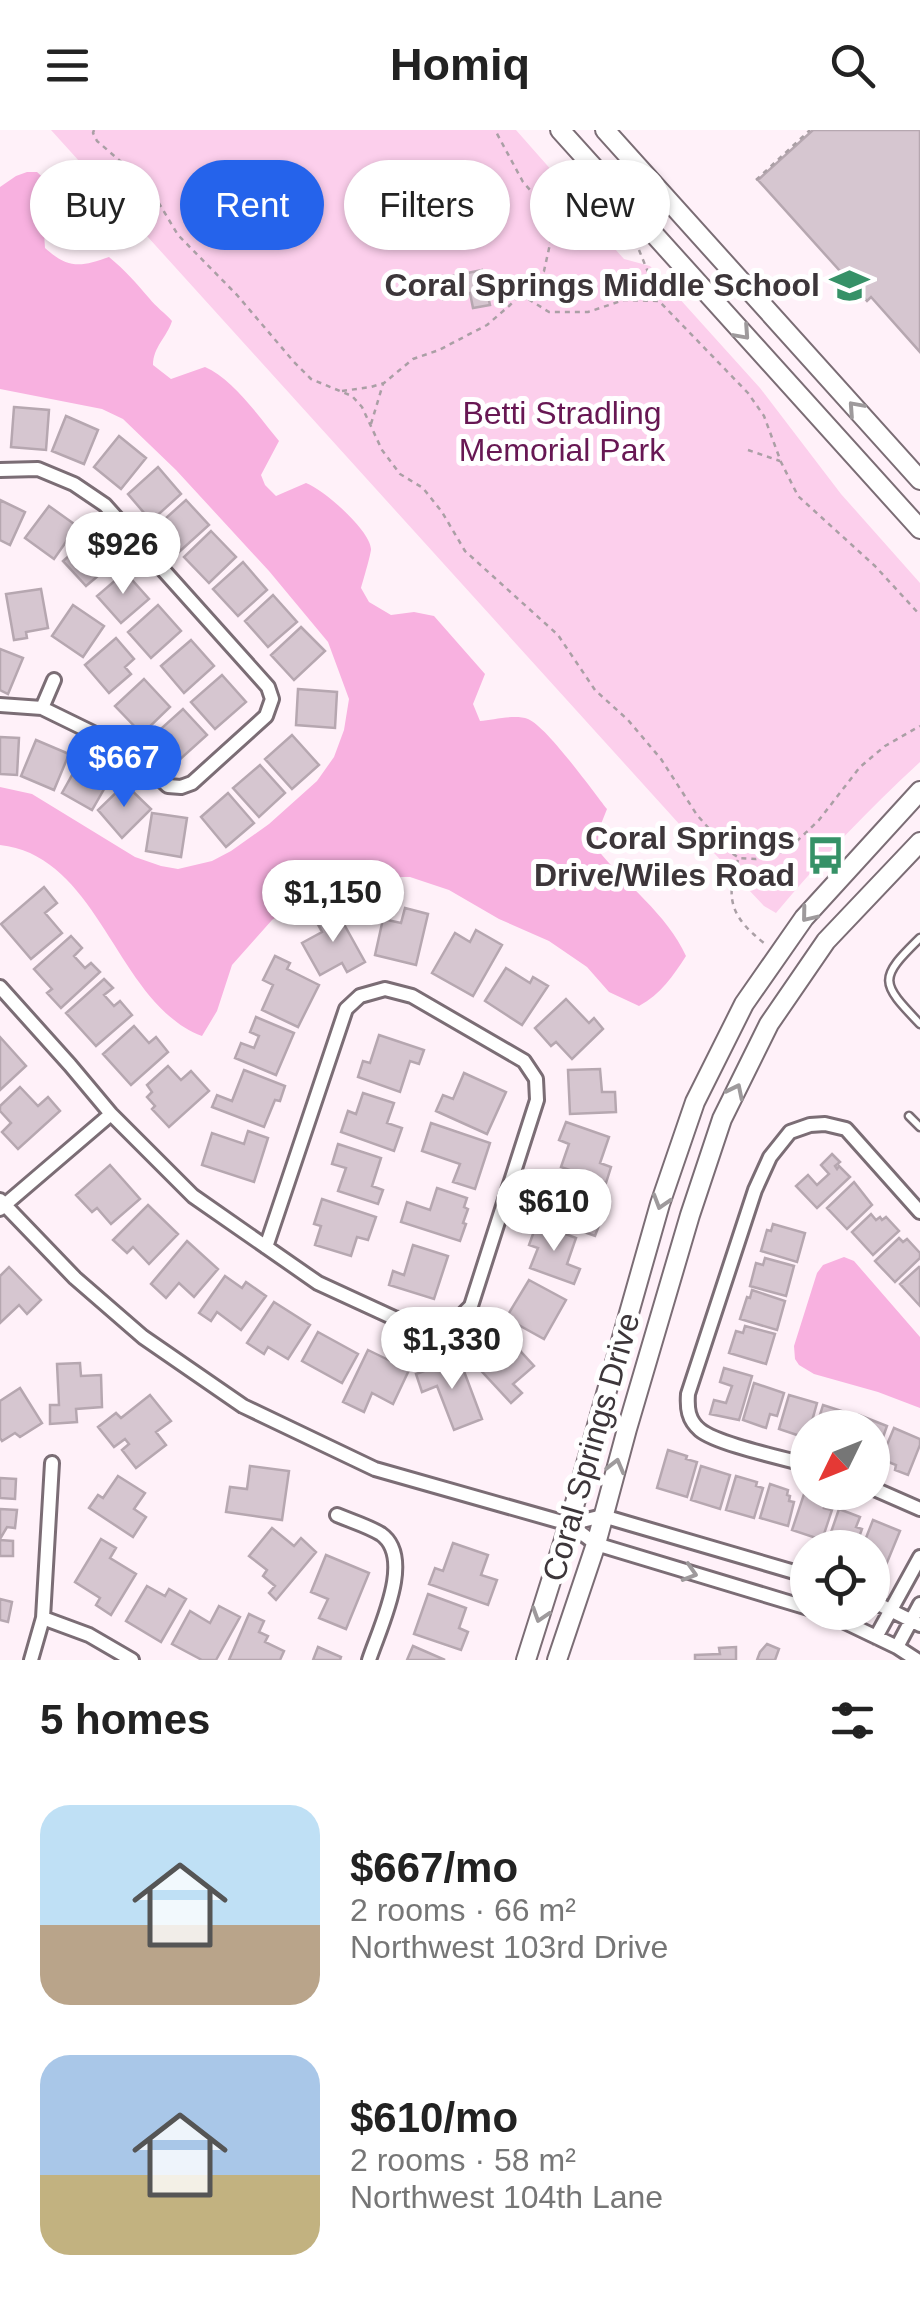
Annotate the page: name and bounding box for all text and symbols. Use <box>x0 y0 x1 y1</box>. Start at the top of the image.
icon: menu <box>40 38 95 93</box>
icon: search <box>825 38 880 93</box>
text: Homiq <box>390 39 530 90</box>
chip: Buy <box>30 160 160 250</box>
chip: Rent <box>180 160 324 250</box>
chip: Filters <box>344 160 510 250</box>
chip: New <box>530 160 670 250</box>
school or university icon: Coral Springs Middle School <box>829 264 871 306</box>
place label: Coral Springs Middle School <box>384 267 820 303</box>
one-way arrow <box>731 321 749 340</box>
park label: Betti Stradling Memorial Park <box>459 395 666 468</box>
one-way arrow <box>849 401 867 420</box>
pin: $926 <box>64 512 182 597</box>
text: $926 <box>87 526 159 562</box>
pin: $667 <box>65 725 183 810</box>
text: $667 <box>88 739 160 775</box>
place label: Coral Springs Drive/Wiles Road <box>534 820 795 893</box>
bus stop icon: Coral Springs Drive/Wiles Road <box>804 835 846 877</box>
pin: $1,150 <box>252 860 414 945</box>
text: $1,150 <box>284 874 382 910</box>
one-way arrow <box>802 904 820 922</box>
one-way arrow <box>724 1083 744 1101</box>
pin: $610 <box>495 1169 613 1254</box>
text: $610 <box>518 1183 590 1219</box>
one-way arrow <box>653 1193 673 1210</box>
pin: $1,330 <box>371 1307 533 1392</box>
street label: Coral Springs Drive <box>535 1309 647 1585</box>
text: $1,330 <box>403 1321 501 1357</box>
north arrow <box>790 1410 890 1510</box>
map controls <box>790 1410 890 1630</box>
one-way arrow <box>605 1458 626 1476</box>
button: locate <box>790 1530 890 1630</box>
one-way arrow <box>681 1561 698 1581</box>
one-way arrow <box>531 1605 552 1622</box>
icon: filters <box>825 1693 880 1748</box>
text: 5 homes <box>40 1696 210 1743</box>
text: $667/mo <box>350 1844 518 1891</box>
icon: home <box>120 1845 240 1965</box>
text: 2 rooms · 66 m² <box>350 1892 576 1928</box>
text: Northwest 103rd Drive <box>350 1929 668 1965</box>
text: $610/mo <box>350 2094 518 2141</box>
icon: home <box>120 2095 240 2215</box>
text: 2 rooms · 58 m² <box>350 2142 576 2178</box>
text: Northwest 104th Lane <box>350 2179 663 2215</box>

